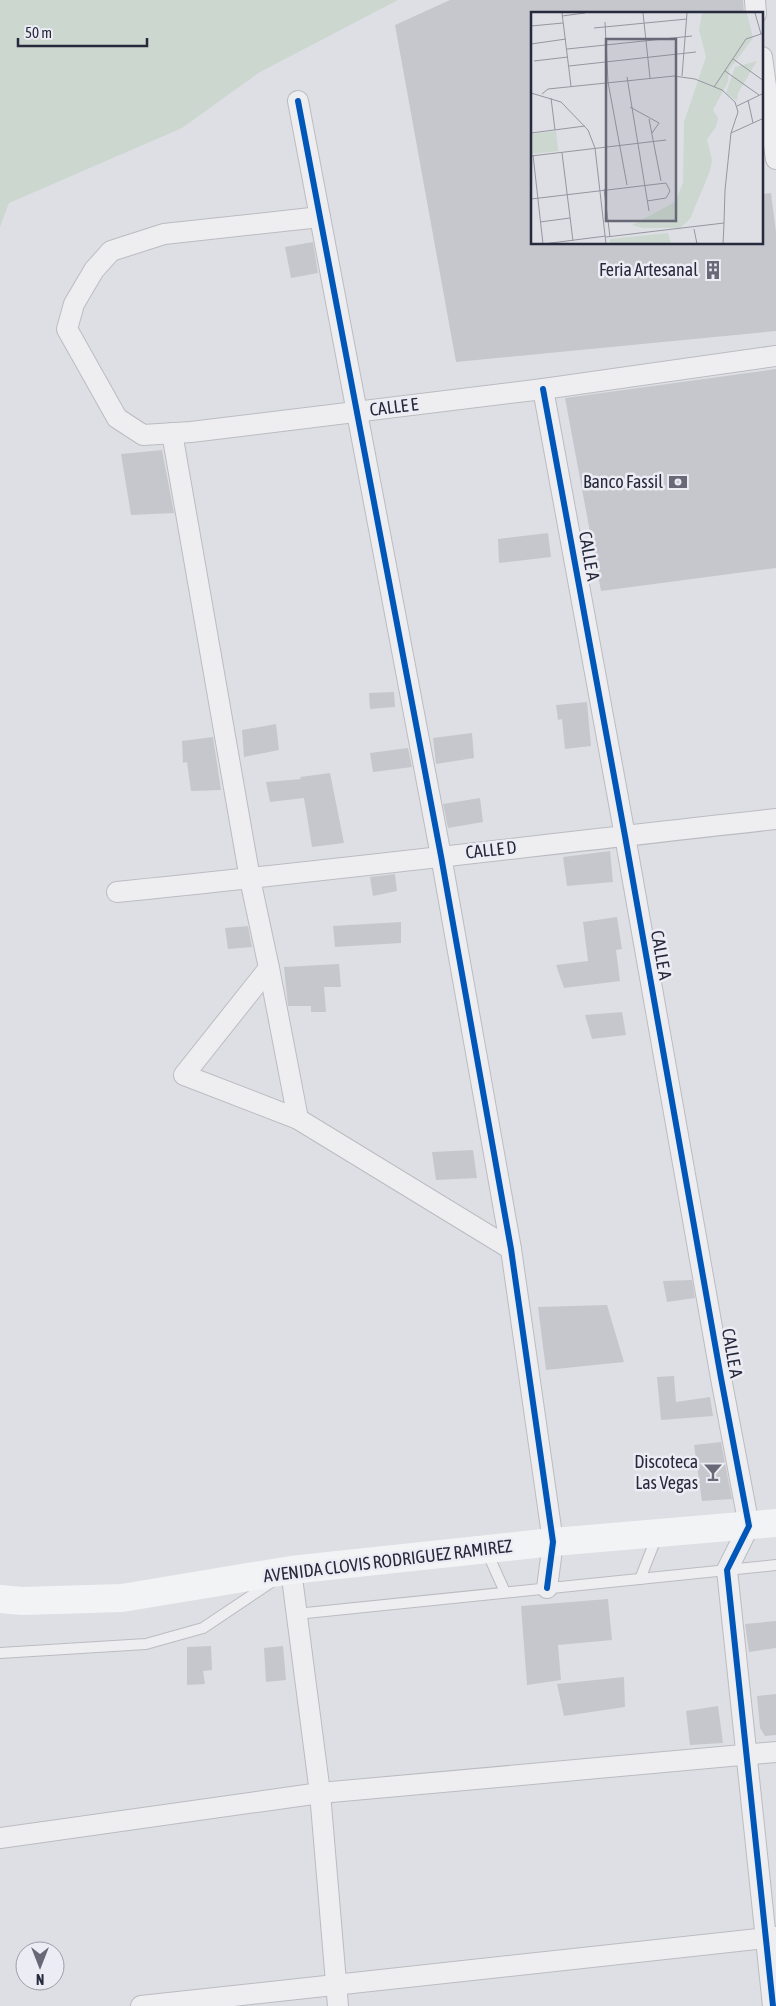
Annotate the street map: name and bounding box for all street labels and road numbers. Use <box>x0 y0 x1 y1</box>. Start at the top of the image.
street label: CALLE E <box>369 393 420 420</box>
street label: CALLE A <box>575 530 604 582</box>
street label: CALLE D <box>464 836 517 863</box>
street label: CALLE A <box>647 929 676 981</box>
street label: CALLE A <box>718 1327 747 1379</box>
street label: AVENIDA CLOVIS RODRIGUEZ RAMIREZ <box>262 1535 514 1586</box>

